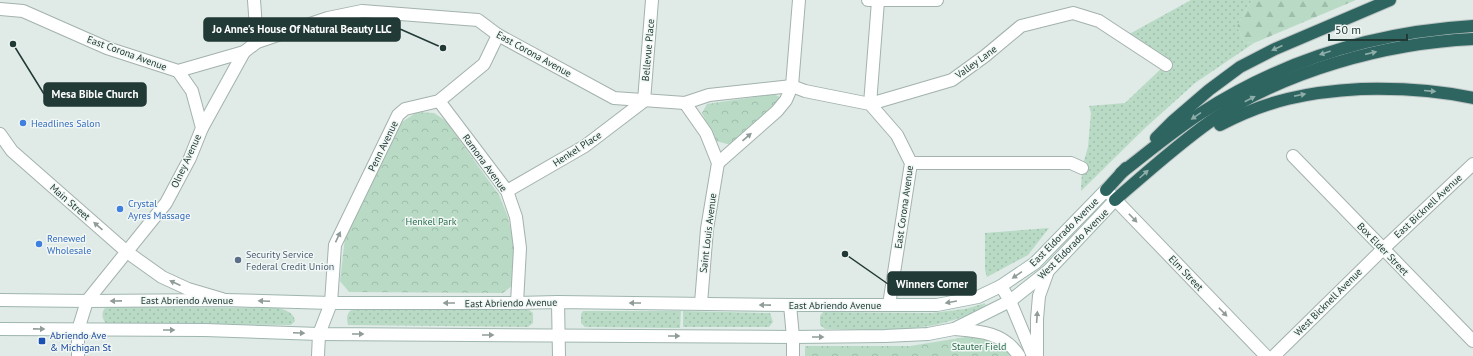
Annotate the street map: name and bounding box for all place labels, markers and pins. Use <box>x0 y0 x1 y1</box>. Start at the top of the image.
callout: Jo Anne's House Of Natural Beauty LLC <box>204 18 400 41</box>
callout: Mesa Bible Church <box>44 83 146 106</box>
place label: Headlines Salon <box>31 117 100 130</box>
marker: Headlines Salon <box>18 118 28 128</box>
place label: Crystal Ayres Massage <box>128 197 190 222</box>
marker: Crystal Ayres Massage <box>115 204 125 214</box>
place label: Renewed Wholesale <box>47 232 91 257</box>
marker: Renewed Wholesale <box>34 239 44 249</box>
place label: Security Service Federal Credit Union <box>246 248 334 273</box>
marker: Security Service Federal Credit Union <box>233 255 243 265</box>
callout: Winners Corner <box>888 272 976 295</box>
place label: Abriendo Ave & Michigan St <box>50 329 112 354</box>
marker: Abriendo Ave & Michigan St <box>37 336 47 346</box>

